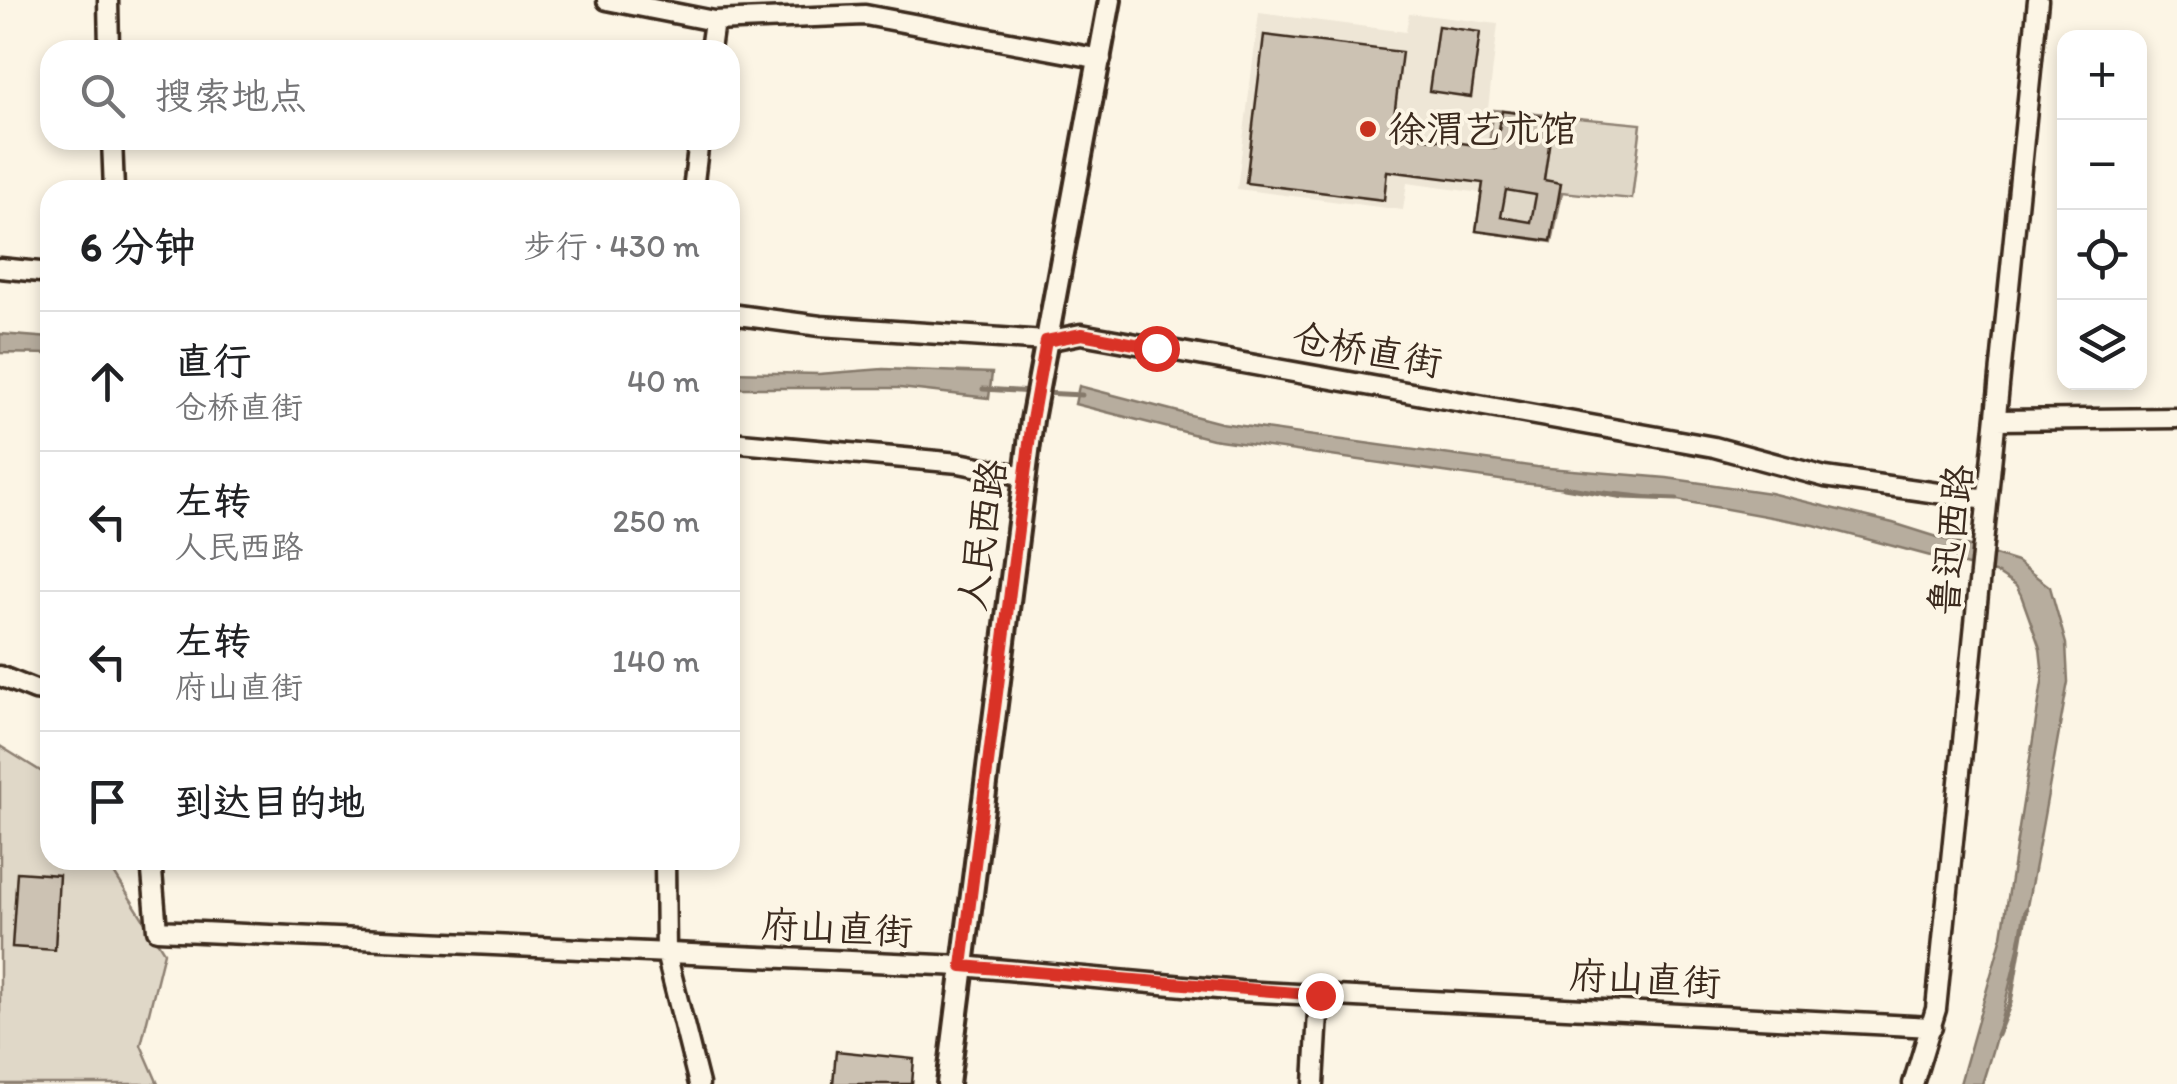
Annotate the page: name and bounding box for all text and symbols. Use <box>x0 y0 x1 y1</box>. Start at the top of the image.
map controls <box>2057 30 2147 390</box>
button: + <box>2057 30 2147 120</box>
search box <box>40 40 740 150</box>
icon: search <box>75 68 130 123</box>
text: 搜索地点 <box>155 73 307 119</box>
place label: 徐渭艺术馆 <box>1388 106 1578 152</box>
marker: 徐渭艺术馆 <box>1357 118 1379 140</box>
button: − <box>2057 120 2147 210</box>
button: locate <box>2057 210 2147 300</box>
text: 6 分钟 <box>80 221 196 272</box>
text: 步行 · 430 m <box>523 227 700 265</box>
button: layers <box>2057 300 2147 390</box>
street label: 仓桥直街 <box>1288 314 1446 386</box>
route start <box>1134 326 1180 372</box>
text: 直行 <box>175 338 251 384</box>
icon: ahead <box>80 354 135 409</box>
text: 40 m <box>627 362 700 400</box>
text: 仓桥直街 <box>175 388 303 426</box>
street label: 人民西路 <box>949 457 1015 613</box>
street label: 鲁迅西路 <box>1920 462 1982 618</box>
text: 左转 <box>175 478 251 524</box>
icon: left <box>80 494 135 549</box>
text: 250 m <box>613 502 700 540</box>
text: 人民西路 <box>175 528 303 566</box>
text: 左转 <box>175 618 251 664</box>
icon: left <box>80 634 135 689</box>
text: 140 m <box>612 642 700 680</box>
text: 府山直街 <box>175 668 303 706</box>
icon: arrive <box>80 774 135 829</box>
text: 到达目的地 <box>175 779 365 825</box>
street label: 府山直街 <box>760 901 914 955</box>
street label: 府山直街 <box>1568 952 1722 1006</box>
route end <box>1298 973 1344 1019</box>

